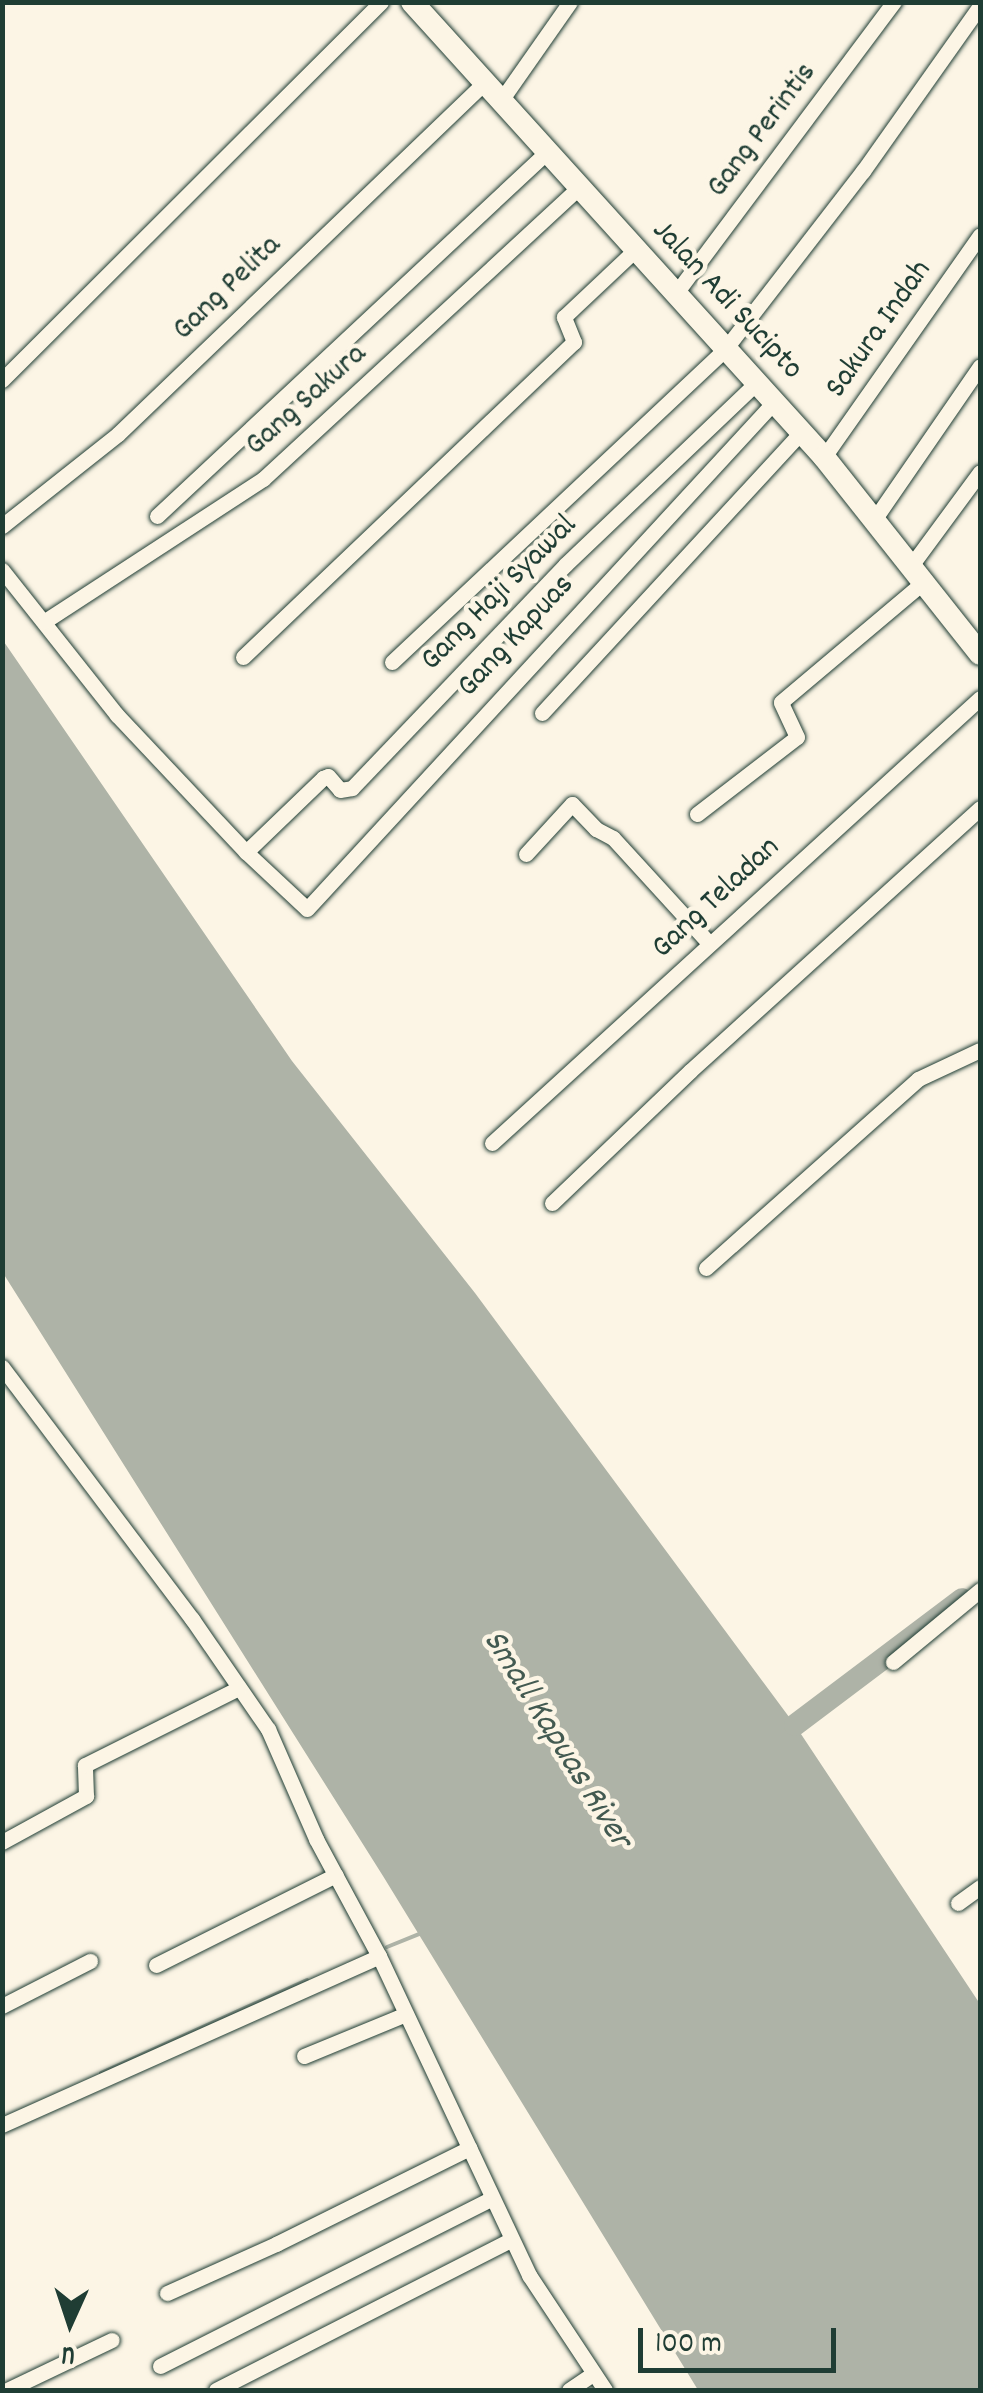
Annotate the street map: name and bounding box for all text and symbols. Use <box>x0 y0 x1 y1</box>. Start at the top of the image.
street label: Gang Perintis <box>700 56 826 206</box>
street label: Jalan Adi Sucipto <box>642 213 810 389</box>
street label: Gang Pelita <box>166 228 290 350</box>
street label: Sakura Indah <box>818 254 942 406</box>
street label: Gang Sakura <box>238 336 376 466</box>
street label: Gang Haji Syawal <box>414 508 586 680</box>
street label: Gang Kapuas <box>450 568 584 706</box>
street label: Gang Teladan <box>645 830 789 968</box>
water label: Small Kapuas River <box>472 1623 640 1857</box>
north arrow <box>20 2273 120 2373</box>
scale bar <box>643 2308 840 2370</box>
text: 100 m <box>655 2324 722 2367</box>
text: U <box>61 2333 76 2373</box>

